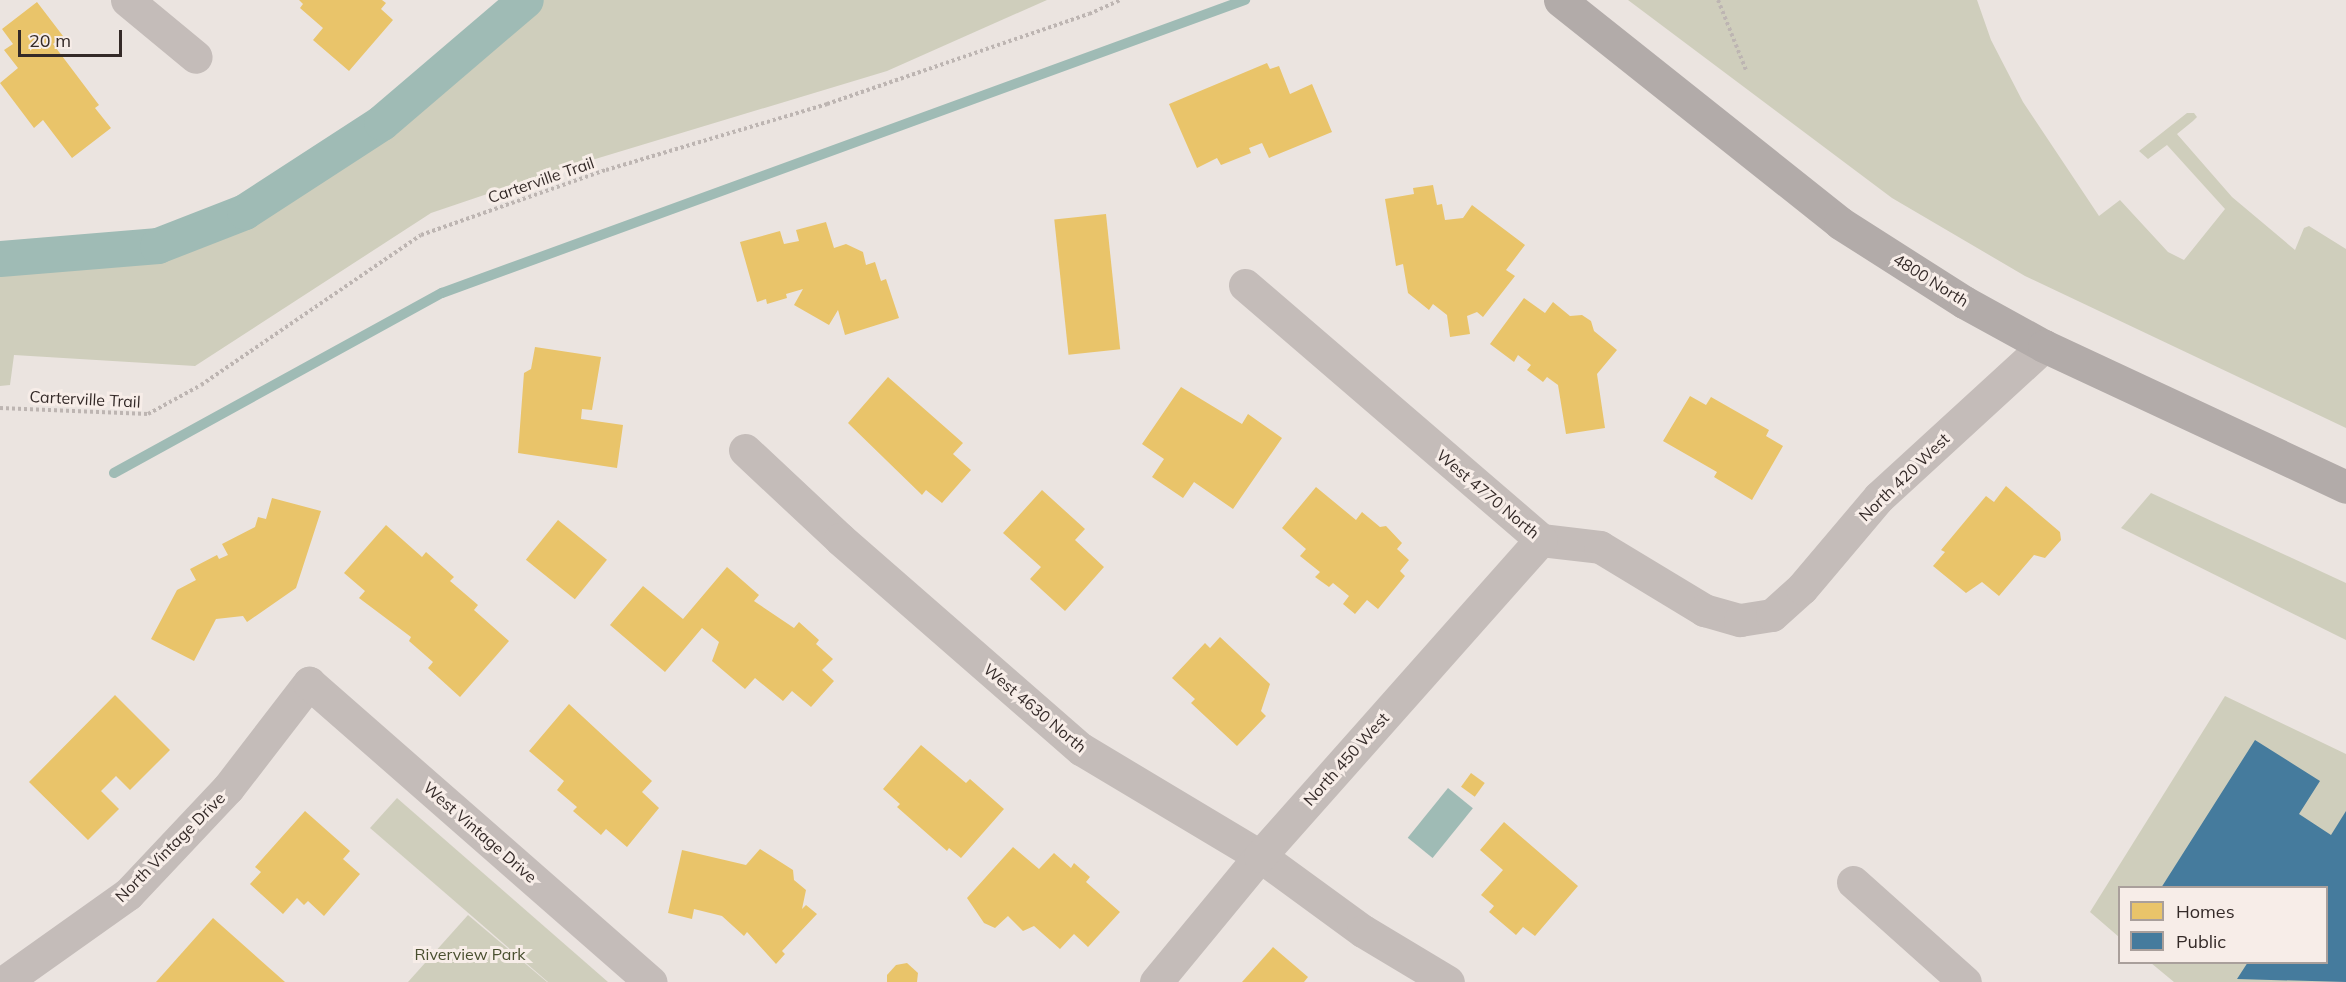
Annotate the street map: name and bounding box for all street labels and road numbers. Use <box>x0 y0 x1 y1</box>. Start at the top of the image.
street label: Carterville Trail <box>485 153 597 207</box>
street label: 4800 North <box>1890 249 1972 311</box>
street label: Carterville Trail <box>29 387 141 411</box>
street label: North 420 West <box>1855 429 1953 525</box>
street label: West 4770 North <box>1433 445 1543 543</box>
street label: West 4630 North <box>980 659 1090 757</box>
street label: North 450 West <box>1299 709 1393 809</box>
street label: West Vintage Drive <box>419 778 541 886</box>
street label: North Vintage Drive <box>111 788 229 906</box>

